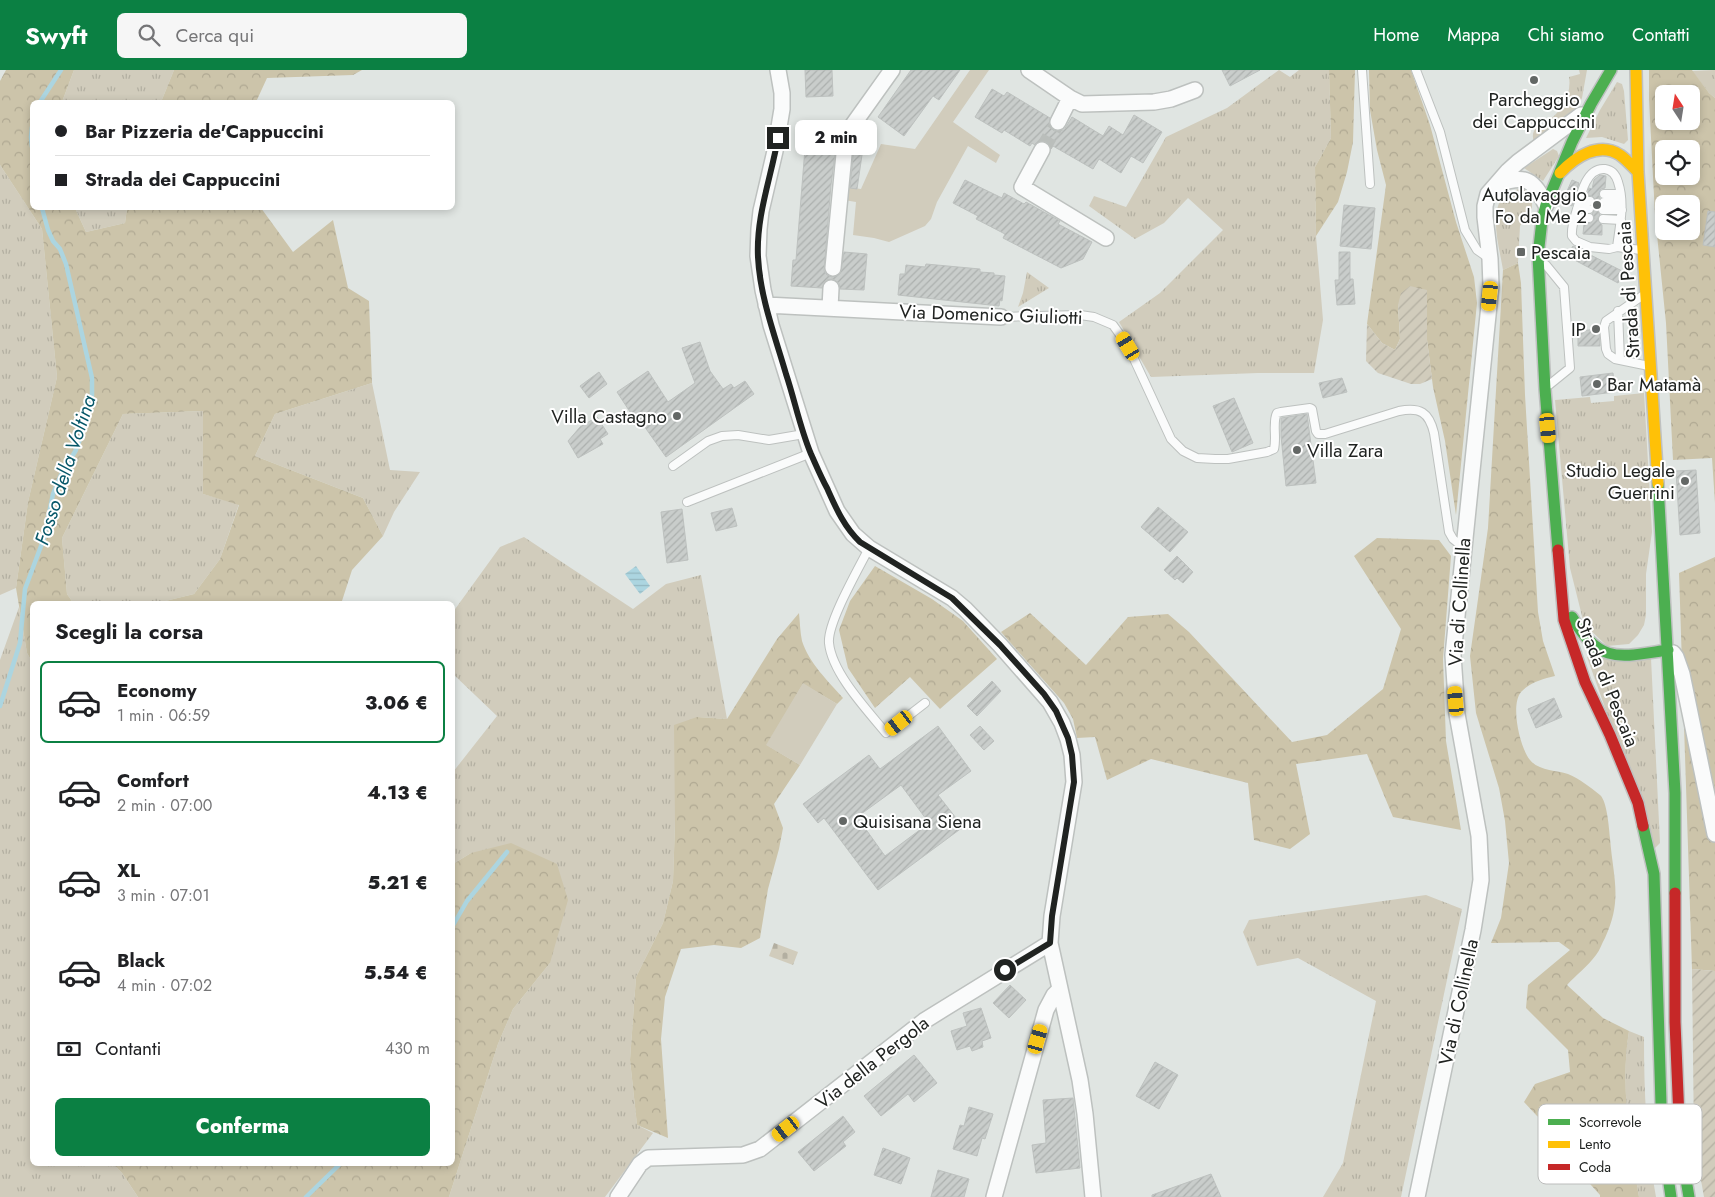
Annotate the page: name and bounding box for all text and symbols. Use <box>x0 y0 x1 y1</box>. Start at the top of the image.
search box <box>117 13 467 58</box>
text: Swyft <box>25 18 87 53</box>
icon: search <box>135 21 163 49</box>
text: Cerca qui <box>175 22 254 49</box>
text: Home <box>1373 22 1419 48</box>
text: Mappa <box>1447 22 1500 48</box>
text: Chi siamo <box>1528 22 1604 48</box>
text: Contatti <box>1632 22 1690 48</box>
marker: Parcheggio dei Cappuccini <box>1528 74 1540 86</box>
north arrow <box>1655 85 1700 130</box>
map controls <box>1655 85 1700 240</box>
place label: Parcheggio dei Cappuccini <box>1472 86 1596 135</box>
text: Bar Pizzeria de'Cappuccini <box>85 118 324 145</box>
callout: 2 min <box>796 120 878 156</box>
text: 2 min <box>815 126 857 149</box>
route end <box>767 127 789 149</box>
button: locate <box>1655 140 1700 185</box>
text: Strada dei Cappuccini <box>85 166 280 193</box>
place label: Autolavaggio Fo da Me 2 <box>1482 181 1587 230</box>
button: layers <box>1655 195 1700 240</box>
marker: Autolavaggio Fo da Me 2 <box>1591 199 1603 211</box>
street label: Strada di Pescaia <box>1610 221 1647 359</box>
place label: Pescaia <box>1531 239 1591 266</box>
marker: Pescaia <box>1515 246 1527 258</box>
car <box>1480 280 1499 312</box>
street label: Via Domenico Giuliotti <box>899 298 1083 331</box>
place label: IP <box>1571 316 1586 343</box>
marker: IP <box>1590 323 1602 335</box>
car <box>1113 329 1142 363</box>
place label: Bar Matamà <box>1607 371 1701 398</box>
marker: Bar Matamà <box>1591 378 1603 390</box>
water label: Fosso della Voltina <box>28 391 103 549</box>
place label: Villa Castagno <box>551 403 667 430</box>
marker: Villa Castagno <box>671 410 683 422</box>
car <box>1539 412 1556 444</box>
place label: Villa Zara <box>1307 437 1383 464</box>
marker: Villa Zara <box>1291 444 1303 456</box>
place label: Studio Legale Guerrini <box>1566 457 1675 506</box>
marker: Studio Legale Guerrini <box>1679 475 1691 487</box>
street label: Via di Collinella <box>1442 537 1477 667</box>
street label: Strada di Pescaia <box>1569 613 1646 751</box>
text: Scegli la corsa <box>55 615 203 647</box>
text: Economy <box>117 677 197 704</box>
icon: car <box>57 680 102 725</box>
car <box>1447 685 1464 717</box>
text: 3.06 € <box>365 689 428 716</box>
text: 1 min · 06:59 <box>117 704 210 727</box>
car <box>882 708 915 738</box>
text: Comfort <box>117 767 189 794</box>
icon: car <box>57 770 102 815</box>
text: 4.13 € <box>367 779 428 806</box>
text: 2 min · 07:00 <box>117 794 212 817</box>
place label: Quisisana Siena <box>853 808 981 835</box>
marker: Quisisana Siena <box>837 815 849 827</box>
text: XL <box>117 857 140 884</box>
icon: car <box>57 860 102 905</box>
text: 5.21 € <box>368 869 428 896</box>
text: 3 min · 07:01 <box>117 884 210 907</box>
street label: Via di Collinella <box>1432 936 1485 1068</box>
text: Black <box>117 947 165 974</box>
icon: car <box>57 950 102 995</box>
text: 5.54 € <box>364 959 428 986</box>
route start <box>994 959 1016 981</box>
text: 4 min · 07:02 <box>117 974 212 997</box>
street label: Via della Pergola <box>810 1010 935 1115</box>
car <box>1026 1023 1049 1055</box>
icon: cash <box>55 1035 83 1063</box>
text: Contanti <box>95 1035 162 1062</box>
text: 430 m <box>385 1037 430 1060</box>
button: Conferma <box>55 1098 430 1156</box>
legend <box>1538 1104 1702 1184</box>
text: Scorrevole <box>1579 1112 1641 1132</box>
car <box>769 1114 802 1144</box>
text: Lento <box>1579 1134 1611 1154</box>
text: Coda <box>1579 1157 1611 1177</box>

